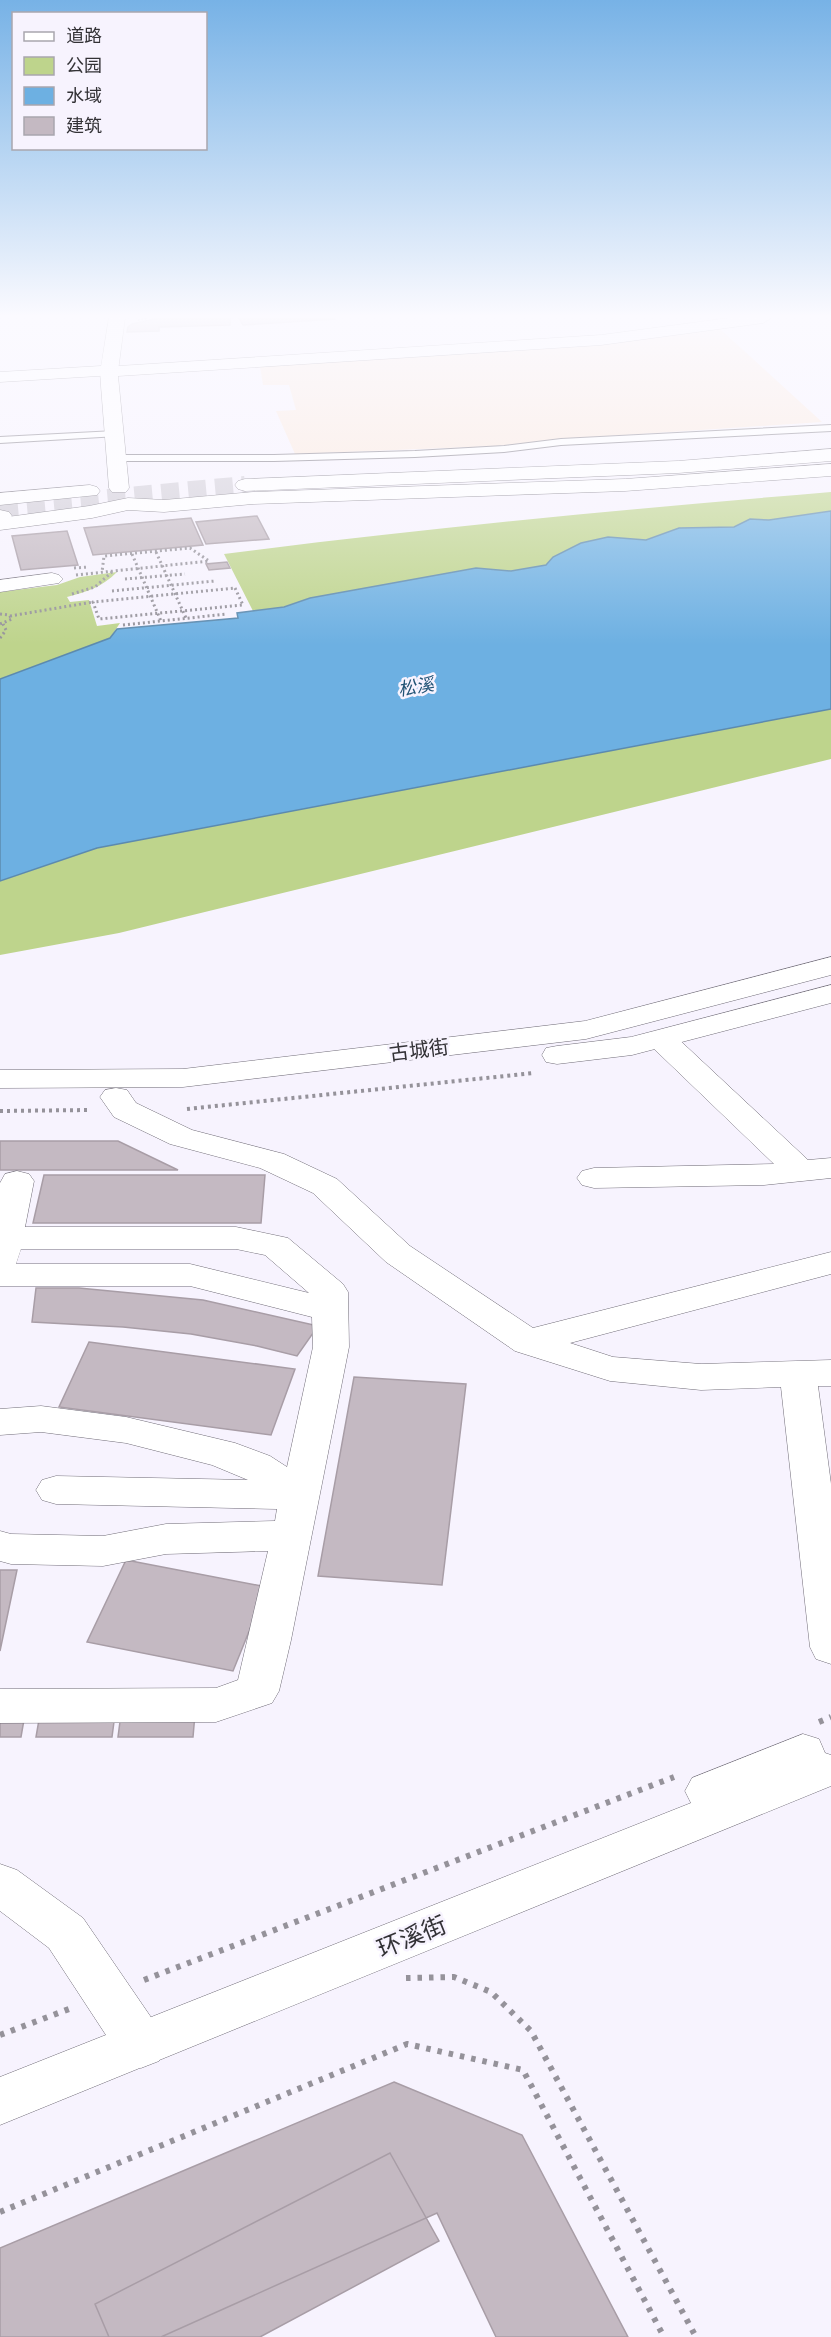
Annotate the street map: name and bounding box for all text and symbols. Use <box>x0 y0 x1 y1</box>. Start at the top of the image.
legend <box>12 12 207 150</box>
text: 道路 <box>66 23 102 47</box>
text: 公园 <box>66 53 102 77</box>
text: 水域 <box>66 83 102 107</box>
text: 建筑 <box>66 113 102 137</box>
water label: 松溪 <box>396 671 438 701</box>
street label: 古城街 <box>388 1032 450 1067</box>
street label: 环溪街 <box>372 1907 451 1964</box>

